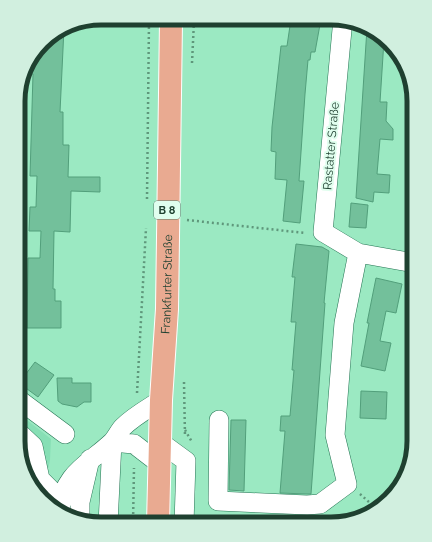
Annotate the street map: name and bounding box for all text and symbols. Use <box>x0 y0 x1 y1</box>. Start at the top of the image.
street label: Rastatter Straße <box>320 101 342 191</box>
road number: B 8 <box>154 201 180 219</box>
street label: Frankfurter Straße <box>158 234 175 334</box>

